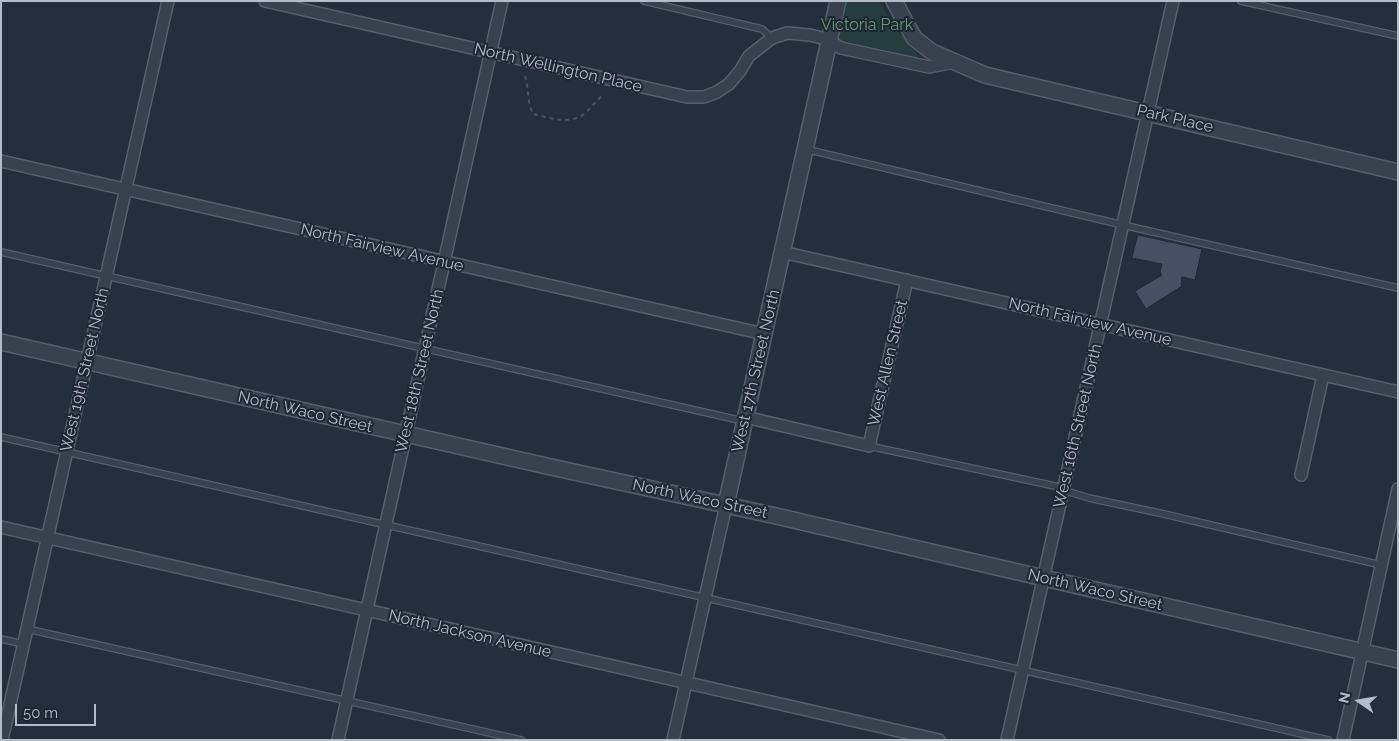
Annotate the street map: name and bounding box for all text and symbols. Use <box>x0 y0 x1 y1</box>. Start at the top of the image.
park label: Victoria Park <box>821 15 913 35</box>
street label: North Wellington Place <box>472 39 644 97</box>
street label: Park Place <box>1135 101 1215 137</box>
street label: North Fairview Avenue <box>299 220 465 276</box>
street label: West 19th Street North <box>57 286 113 454</box>
street label: West 18th Street North <box>392 287 448 455</box>
street label: West 17th Street North <box>728 288 784 454</box>
street label: North Fairview Avenue <box>1007 294 1173 350</box>
street label: West Allen Street <box>864 298 912 428</box>
street label: West 16th Street North <box>1050 342 1106 510</box>
street label: North Waco Street <box>236 387 374 437</box>
street label: North Waco Street <box>631 475 769 523</box>
street label: North Waco Street <box>1026 565 1164 615</box>
street label: North Jackson Avenue <box>387 606 553 662</box>
north arrow <box>1334 676 1384 726</box>
text: N <box>1335 691 1353 705</box>
scale bar <box>18 694 99 726</box>
text: 50 m <box>23 704 58 722</box>

